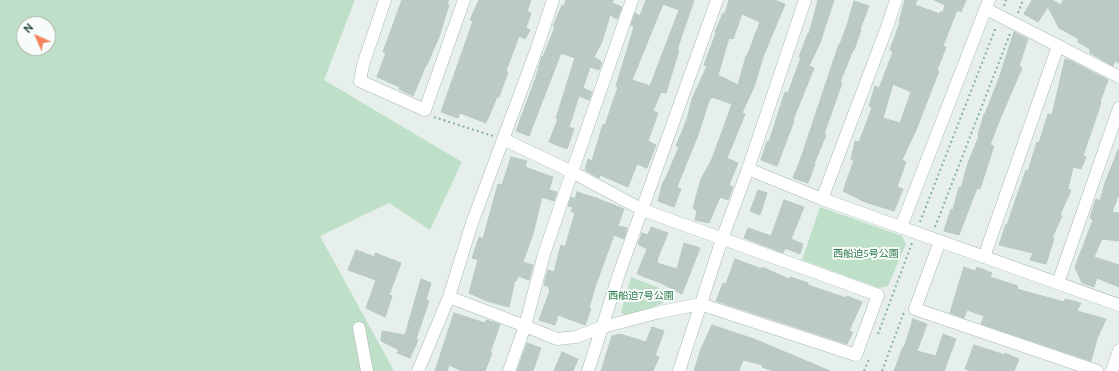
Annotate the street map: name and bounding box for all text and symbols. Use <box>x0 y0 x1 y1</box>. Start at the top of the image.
north arrow <box>16 16 56 56</box>
text: N <box>21 21 35 35</box>
park label: 西船迫5号公園 <box>833 248 899 260</box>
park label: 西船迫7号公園 <box>608 290 674 302</box>

